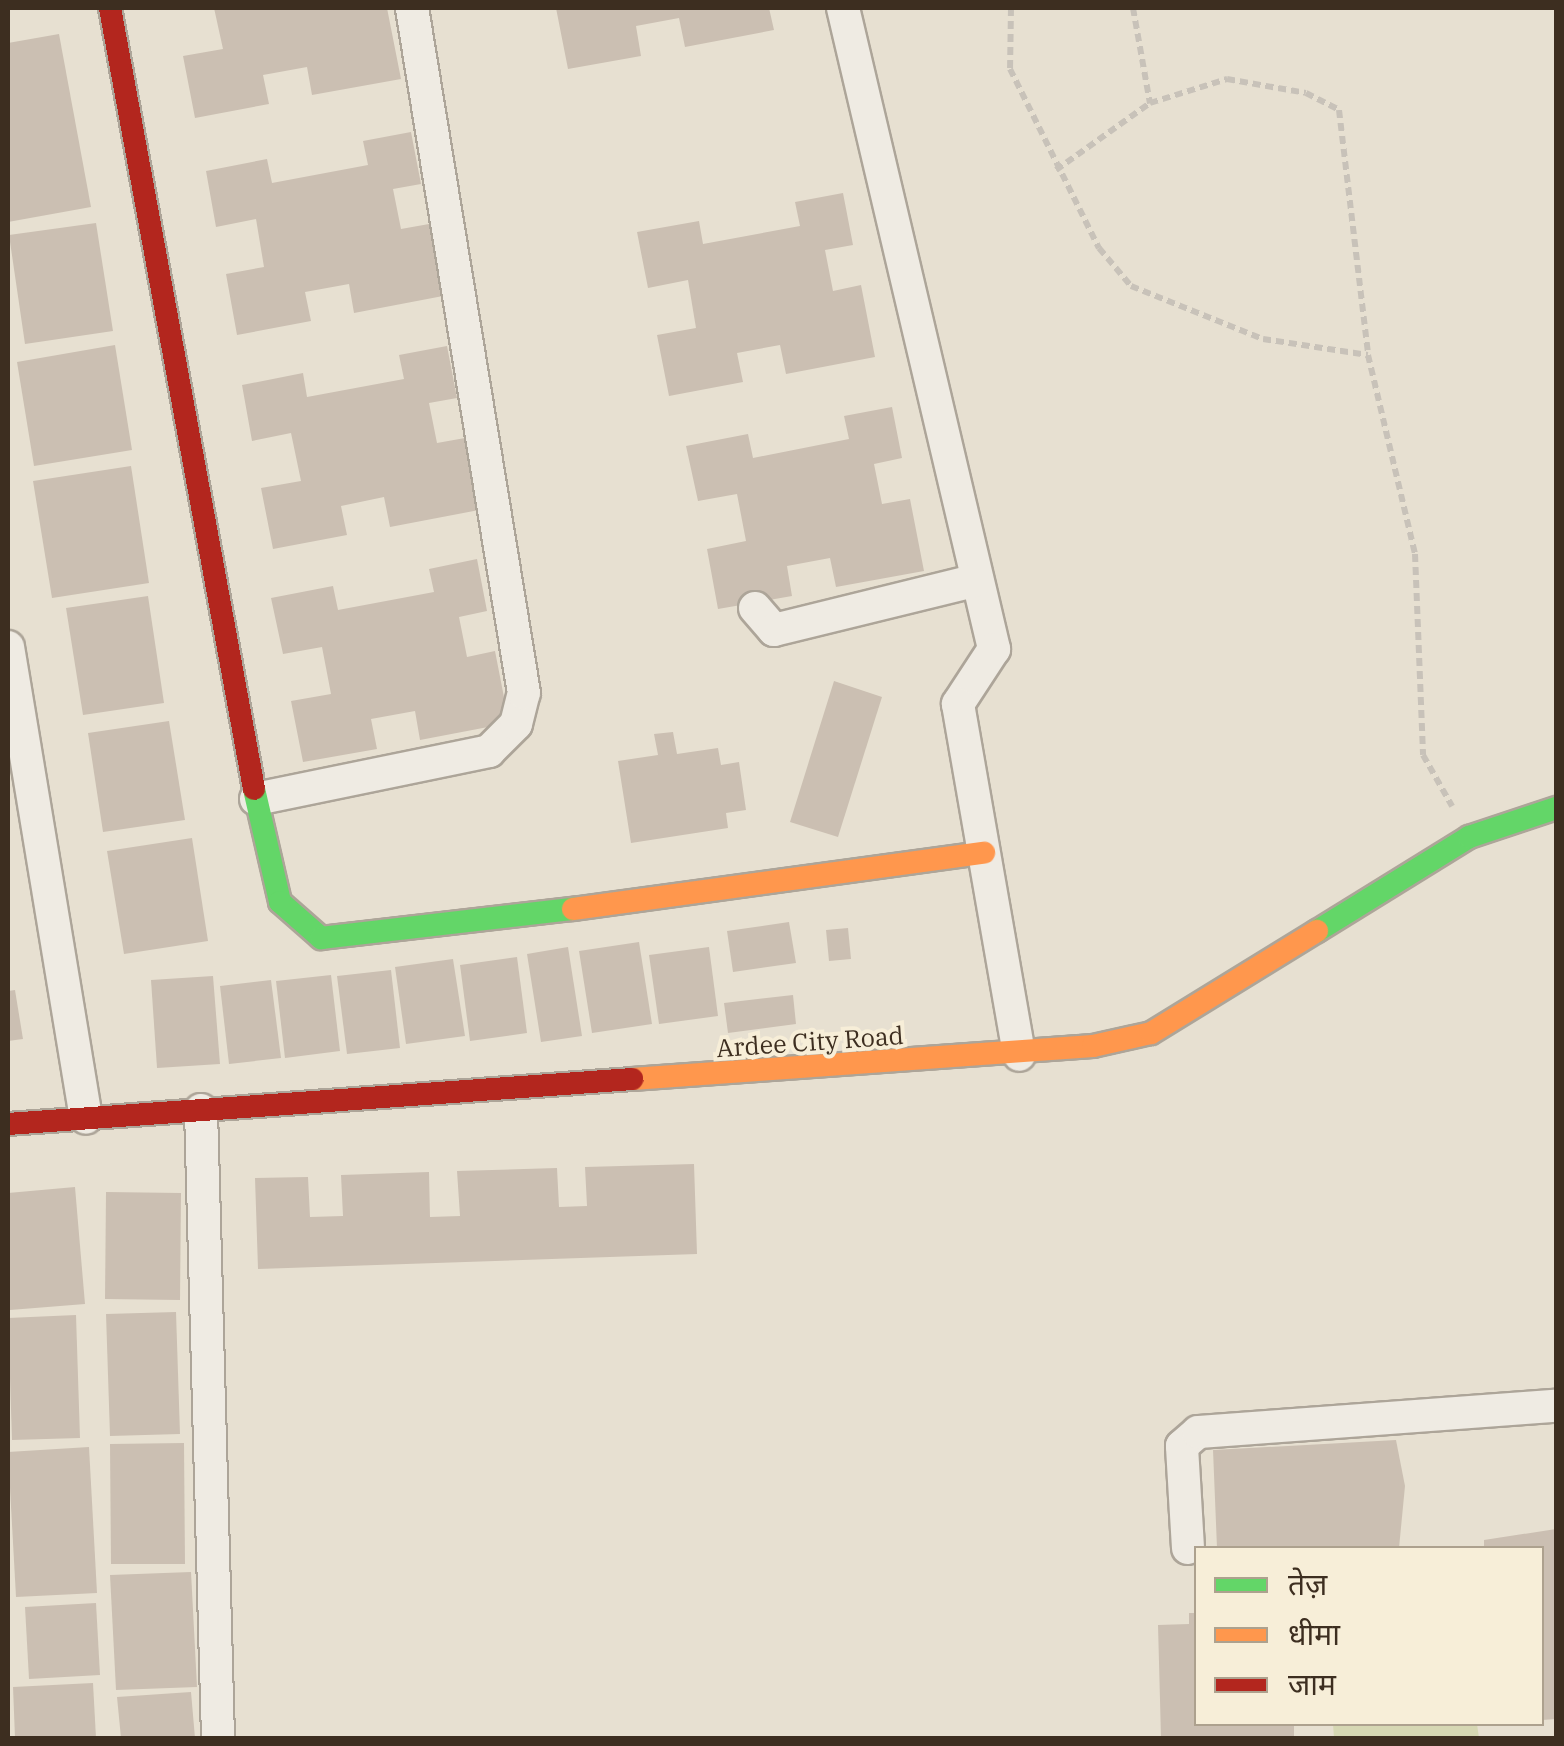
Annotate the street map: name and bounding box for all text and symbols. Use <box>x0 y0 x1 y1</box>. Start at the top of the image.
street label: Ardee City Road <box>715 1020 905 1064</box>
legend <box>1194 1546 1544 1726</box>
text: तेज़ <box>1288 1564 1327 1603</box>
text: धीमा <box>1288 1614 1340 1653</box>
text: जाम <box>1288 1664 1336 1703</box>

